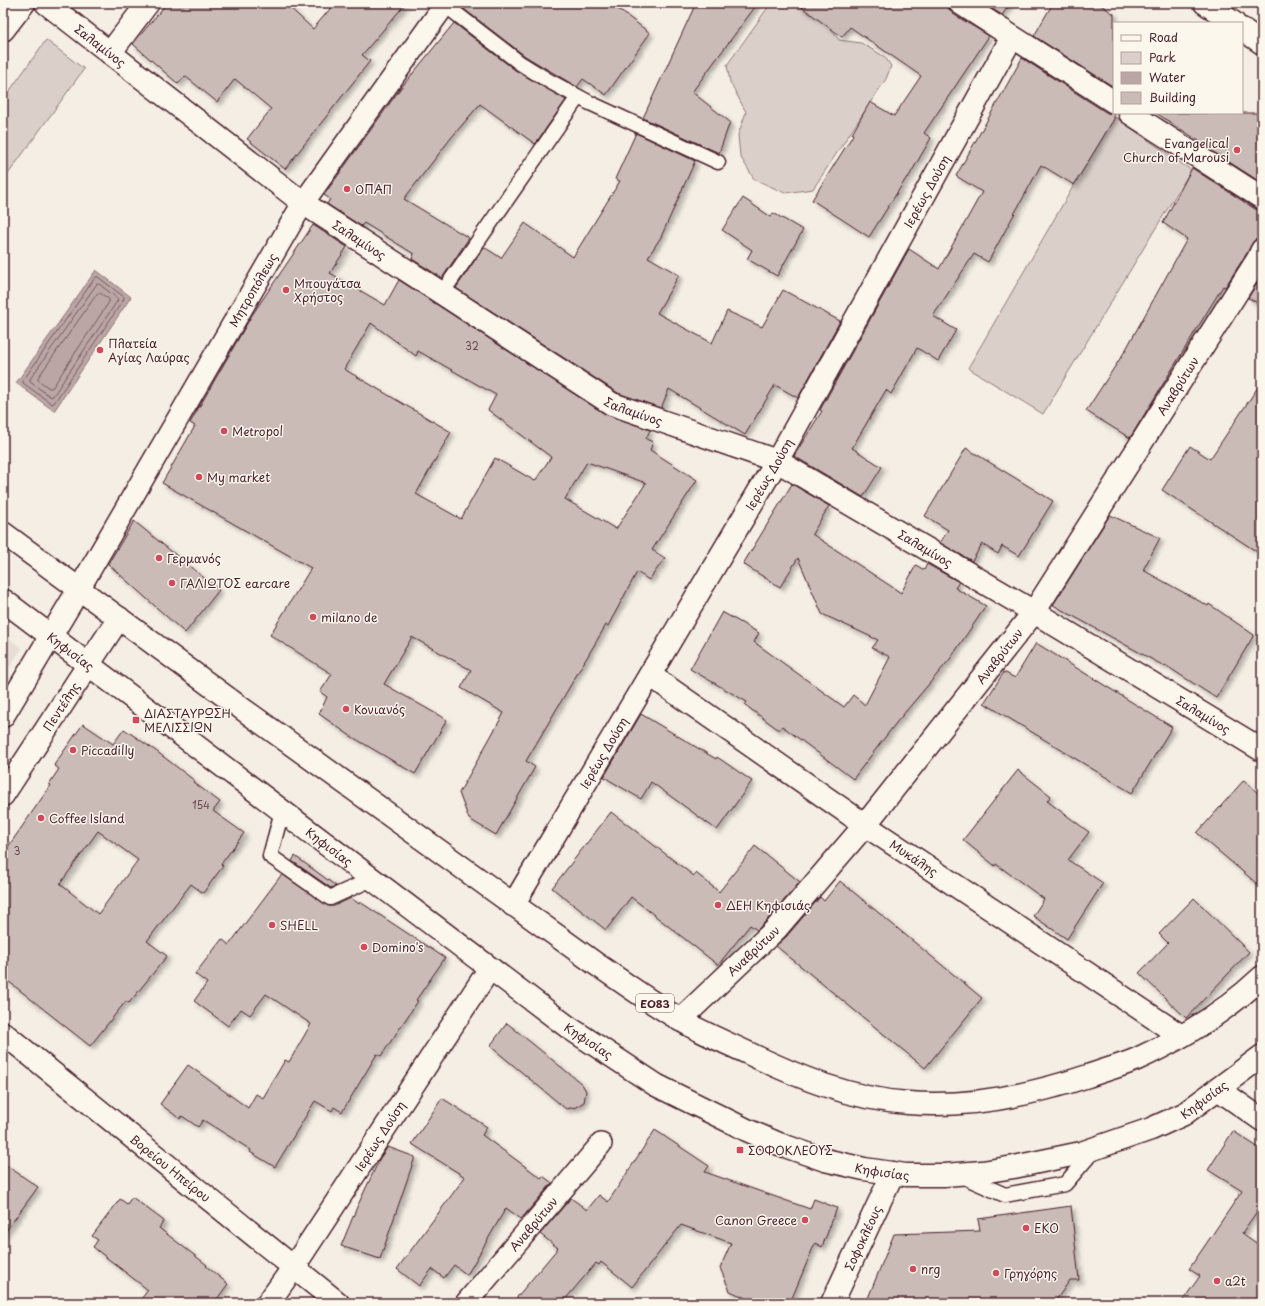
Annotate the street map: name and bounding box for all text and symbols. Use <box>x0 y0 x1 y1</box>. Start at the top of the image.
street label: Σαλαμίνος <box>71 20 130 71</box>
legend <box>1113 22 1243 114</box>
text: Road <box>1149 28 1178 46</box>
text: Park <box>1149 48 1176 66</box>
text: Water <box>1149 68 1186 86</box>
text: Building <box>1149 88 1196 106</box>
place label: Evangelical Church of Marousi <box>1123 134 1229 166</box>
marker: Evangelical Church of Marousi <box>1232 145 1242 155</box>
street label: Ιερέως Δούση <box>899 152 954 231</box>
place label: ΟΠΑΠ <box>355 180 392 198</box>
marker: ΟΠΑΠ <box>342 184 352 194</box>
street label: Σαλαμίνος <box>329 216 390 264</box>
street label: Μητροπόλεως <box>224 249 281 330</box>
place label: Μπουγάτσα Χρήστος <box>294 274 361 306</box>
marker: Μπουγάτσα Χρήστος <box>281 285 291 295</box>
place label: Πλατεία Αγίας Λαύρας <box>108 334 190 366</box>
house number: 32 <box>465 338 479 353</box>
marker: Πλατεία Αγίας Λαύρας <box>95 345 105 355</box>
street label: Αναβρύτων <box>1152 353 1203 419</box>
street label: Σαλαμίνος <box>601 392 665 430</box>
place label: Metropol <box>232 422 283 440</box>
marker: Metropol <box>219 426 229 436</box>
street label: Ιερέως Δούση <box>741 435 797 514</box>
place label: My market <box>207 468 270 486</box>
marker: My market <box>194 472 204 482</box>
street label: Σαλαμίνος <box>895 525 956 571</box>
place label: Γερμανός <box>167 549 221 567</box>
marker: Γερμανός <box>154 553 164 563</box>
place label: ΓΑΛΙΩΤΟΣ earcare <box>180 574 290 592</box>
marker: ΓΑΛΙΩΤΟΣ earcare <box>167 578 177 588</box>
place label: milano de <box>321 608 378 626</box>
marker: milano de <box>308 612 318 622</box>
street label: Αναβρύτων <box>971 624 1027 688</box>
street label: Κηφισίας <box>44 628 98 675</box>
street label: Πεντέλης <box>38 678 84 734</box>
street label: Σαλαμίνος <box>1173 691 1234 738</box>
place label: Κονιανός <box>354 700 405 718</box>
place label: ΔΙΑΣΤΑΥΡΩΣΗ ΜΕΛΙΣΣΙΩΝ <box>144 704 231 736</box>
marker: Κονιανός <box>341 704 351 714</box>
street label: Ιερέως Δούση <box>575 714 632 792</box>
marker: ΔΙΑΣΤΑΥΡΩΣΗ ΜΕΛΙΣΣΙΩΝ <box>131 715 141 725</box>
place label: Piccadilly <box>81 741 135 759</box>
marker: Piccadilly <box>68 745 78 755</box>
house number: 154 <box>192 797 210 812</box>
place label: Coffee Island <box>49 809 125 827</box>
marker: Coffee Island <box>36 813 46 823</box>
street label: Κηφισίας <box>302 823 357 870</box>
street label: Μυκάλης <box>886 835 942 880</box>
house number: 3 <box>14 843 20 858</box>
place label: ΔΕΗ Κηφισιάς <box>726 896 810 914</box>
marker: ΔΕΗ Κηφισιάς <box>713 900 723 910</box>
place label: SHELL <box>280 916 318 934</box>
marker: SHELL <box>267 920 277 930</box>
street label: Αναβρύτων <box>723 921 784 980</box>
place label: Domino's <box>372 938 424 956</box>
marker: Domino's <box>359 942 369 952</box>
road number: ΕΟ83 <box>636 994 674 1012</box>
street label: Κηφισίας <box>561 1018 617 1063</box>
street label: Κηφισίας <box>1176 1076 1231 1123</box>
street label: Ιερέως Δούση <box>350 1097 409 1175</box>
street label: Βορείου Ηπείρου <box>126 1130 215 1206</box>
place label: ΣΟΦΟΚΛΕΟΥΣ <box>748 1141 833 1159</box>
marker: ΣΟΦΟΚΛΕΟΥΣ <box>735 1145 745 1155</box>
street label: Κηφισίας <box>853 1158 909 1184</box>
street label: Αναβρύτων <box>505 1193 562 1255</box>
street label: Σοφοκλέους <box>840 1202 886 1273</box>
place label: Canon Greece <box>715 1211 797 1229</box>
marker: Canon Greece <box>800 1215 810 1225</box>
place label: EKO <box>1034 1219 1059 1237</box>
marker: EKO <box>1021 1223 1031 1233</box>
place label: nrg <box>921 1260 941 1278</box>
marker: nrg <box>908 1264 918 1274</box>
place label: Γρηγόρης <box>1004 1264 1057 1282</box>
marker: Γρηγόρης <box>991 1268 1001 1278</box>
place label: a2t <box>1225 1272 1246 1290</box>
marker: a2t <box>1212 1276 1222 1286</box>

